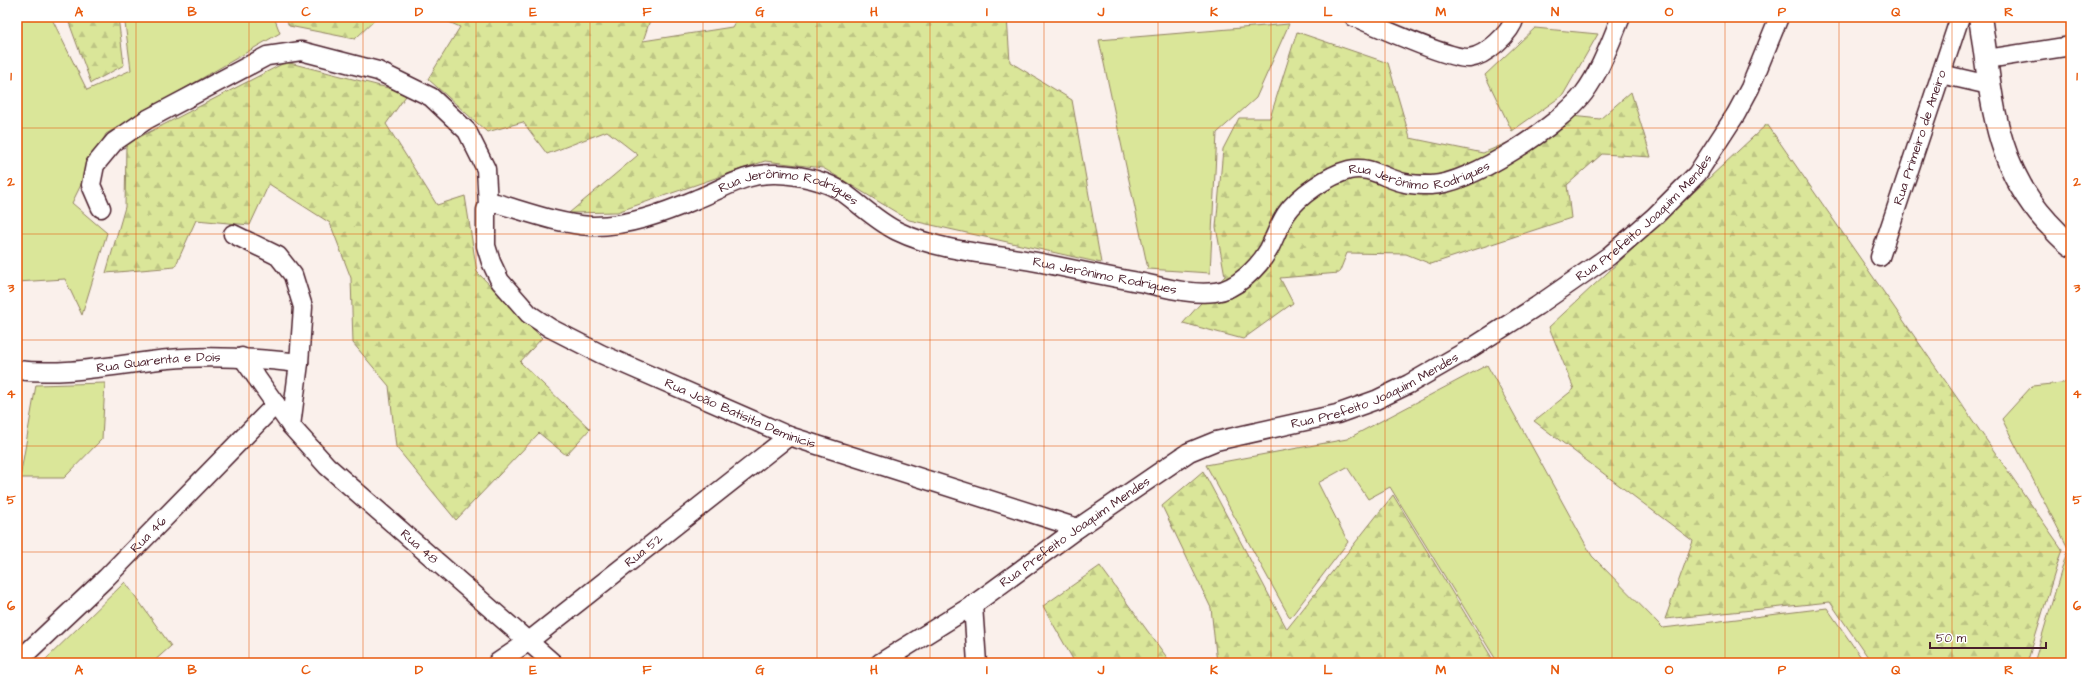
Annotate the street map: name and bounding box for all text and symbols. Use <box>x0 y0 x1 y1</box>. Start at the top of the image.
text: A <box>75 3 84 21</box>
text: B <box>187 3 197 21</box>
text: C <box>301 3 311 21</box>
text: D <box>415 3 424 21</box>
text: E <box>529 3 537 21</box>
text: F <box>642 3 652 21</box>
text: G <box>755 3 765 21</box>
text: H <box>870 3 878 21</box>
text: I <box>986 3 988 21</box>
text: J <box>1097 3 1105 21</box>
text: K <box>1210 3 1218 21</box>
text: L <box>1323 3 1333 21</box>
text: M <box>1436 3 1447 21</box>
text: N <box>1551 3 1559 21</box>
text: O <box>1665 3 1674 21</box>
text: P <box>1778 3 1787 21</box>
text: Q <box>1891 3 1901 21</box>
text: R <box>2004 3 2014 21</box>
text: 1 <box>10 67 12 85</box>
street label: Rua Primeiro de Aneiro <box>1889 67 1951 207</box>
text: 1 <box>2076 67 2078 85</box>
street label: Rua Prefeito Joaquim Mendes <box>1572 150 1717 285</box>
street label: Rua Jerônimo Rodrigues <box>1348 157 1494 194</box>
street label: Rua Jerônimo Rodrigues <box>715 165 863 210</box>
text: 2 <box>6 173 15 191</box>
text: 2 <box>2072 173 2081 191</box>
street label: Rua Jerônimo Rodrigues <box>1031 252 1179 299</box>
text: 3 <box>7 279 15 297</box>
text: 3 <box>2073 279 2081 297</box>
street label: Rua Quarenta e Dois <box>95 348 221 377</box>
street label: Rua Prefeito Joaquim Mendes <box>1289 348 1462 433</box>
street label: Rua João Batisita Deminicis <box>662 374 818 453</box>
text: 4 <box>7 385 16 403</box>
text: 4 <box>2073 385 2082 403</box>
street label: Rua Prefeito Joaquim Mendes <box>996 472 1154 592</box>
text: 5 <box>6 491 16 509</box>
text: 5 <box>2072 491 2082 509</box>
street label: Rua 46 <box>126 512 170 557</box>
street label: Rua 48 <box>396 525 443 568</box>
street label: Rua 52 <box>621 529 667 571</box>
text: 6 <box>7 597 16 615</box>
text: 6 <box>2073 597 2082 615</box>
scale bar <box>1930 624 2046 650</box>
text: 50 m <box>1936 630 1967 647</box>
text: A <box>75 661 84 679</box>
text: B <box>187 661 197 679</box>
text: C <box>301 661 311 679</box>
text: D <box>415 661 424 679</box>
text: E <box>529 661 537 679</box>
text: F <box>642 661 652 679</box>
text: G <box>755 661 765 679</box>
text: H <box>870 661 878 679</box>
text: I <box>986 661 988 679</box>
text: J <box>1097 661 1105 679</box>
text: K <box>1210 661 1218 679</box>
text: L <box>1323 661 1333 679</box>
text: M <box>1436 661 1447 679</box>
text: N <box>1551 661 1559 679</box>
text: O <box>1665 661 1674 679</box>
text: P <box>1778 661 1787 679</box>
text: Q <box>1891 661 1901 679</box>
text: R <box>2004 661 2014 679</box>

